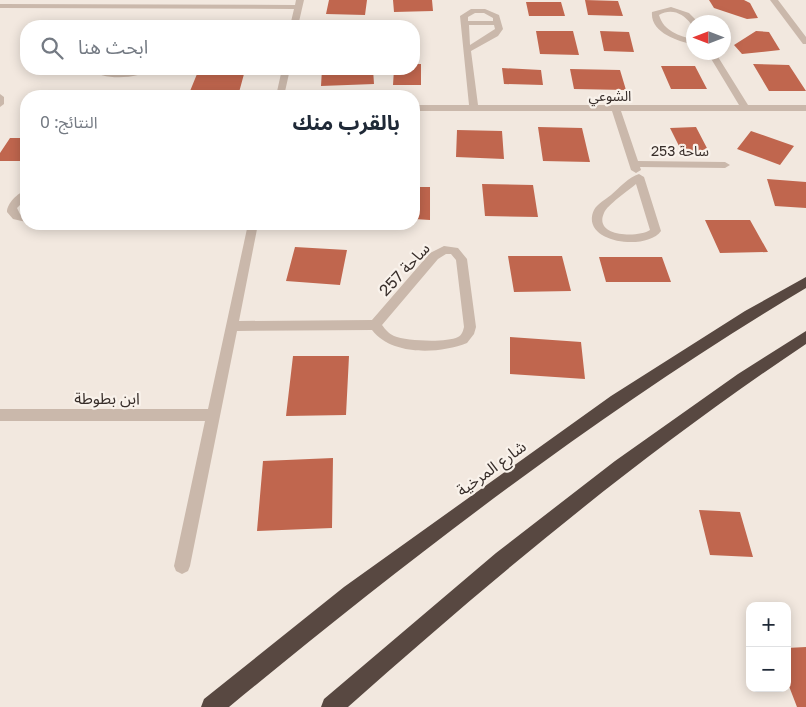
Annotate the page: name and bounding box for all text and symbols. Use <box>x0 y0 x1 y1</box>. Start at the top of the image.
north arrow <box>686 15 731 60</box>
search box <box>20 20 420 75</box>
icon: search <box>38 34 66 62</box>
text: ابحث هنا <box>78 35 148 58</box>
street label: الشوعي <box>589 87 631 107</box>
text: بالقرب منك <box>292 109 400 135</box>
text: النتائج: 0 <box>40 112 98 132</box>
street label: ساحة 253 <box>651 142 709 159</box>
street label: ساحة 257 <box>374 238 434 300</box>
street label: ابن بطوطة <box>74 388 140 408</box>
street label: شارع المرخية <box>452 436 532 502</box>
map controls <box>746 602 791 692</box>
button: + <box>746 602 791 647</box>
button: − <box>746 647 791 692</box>

